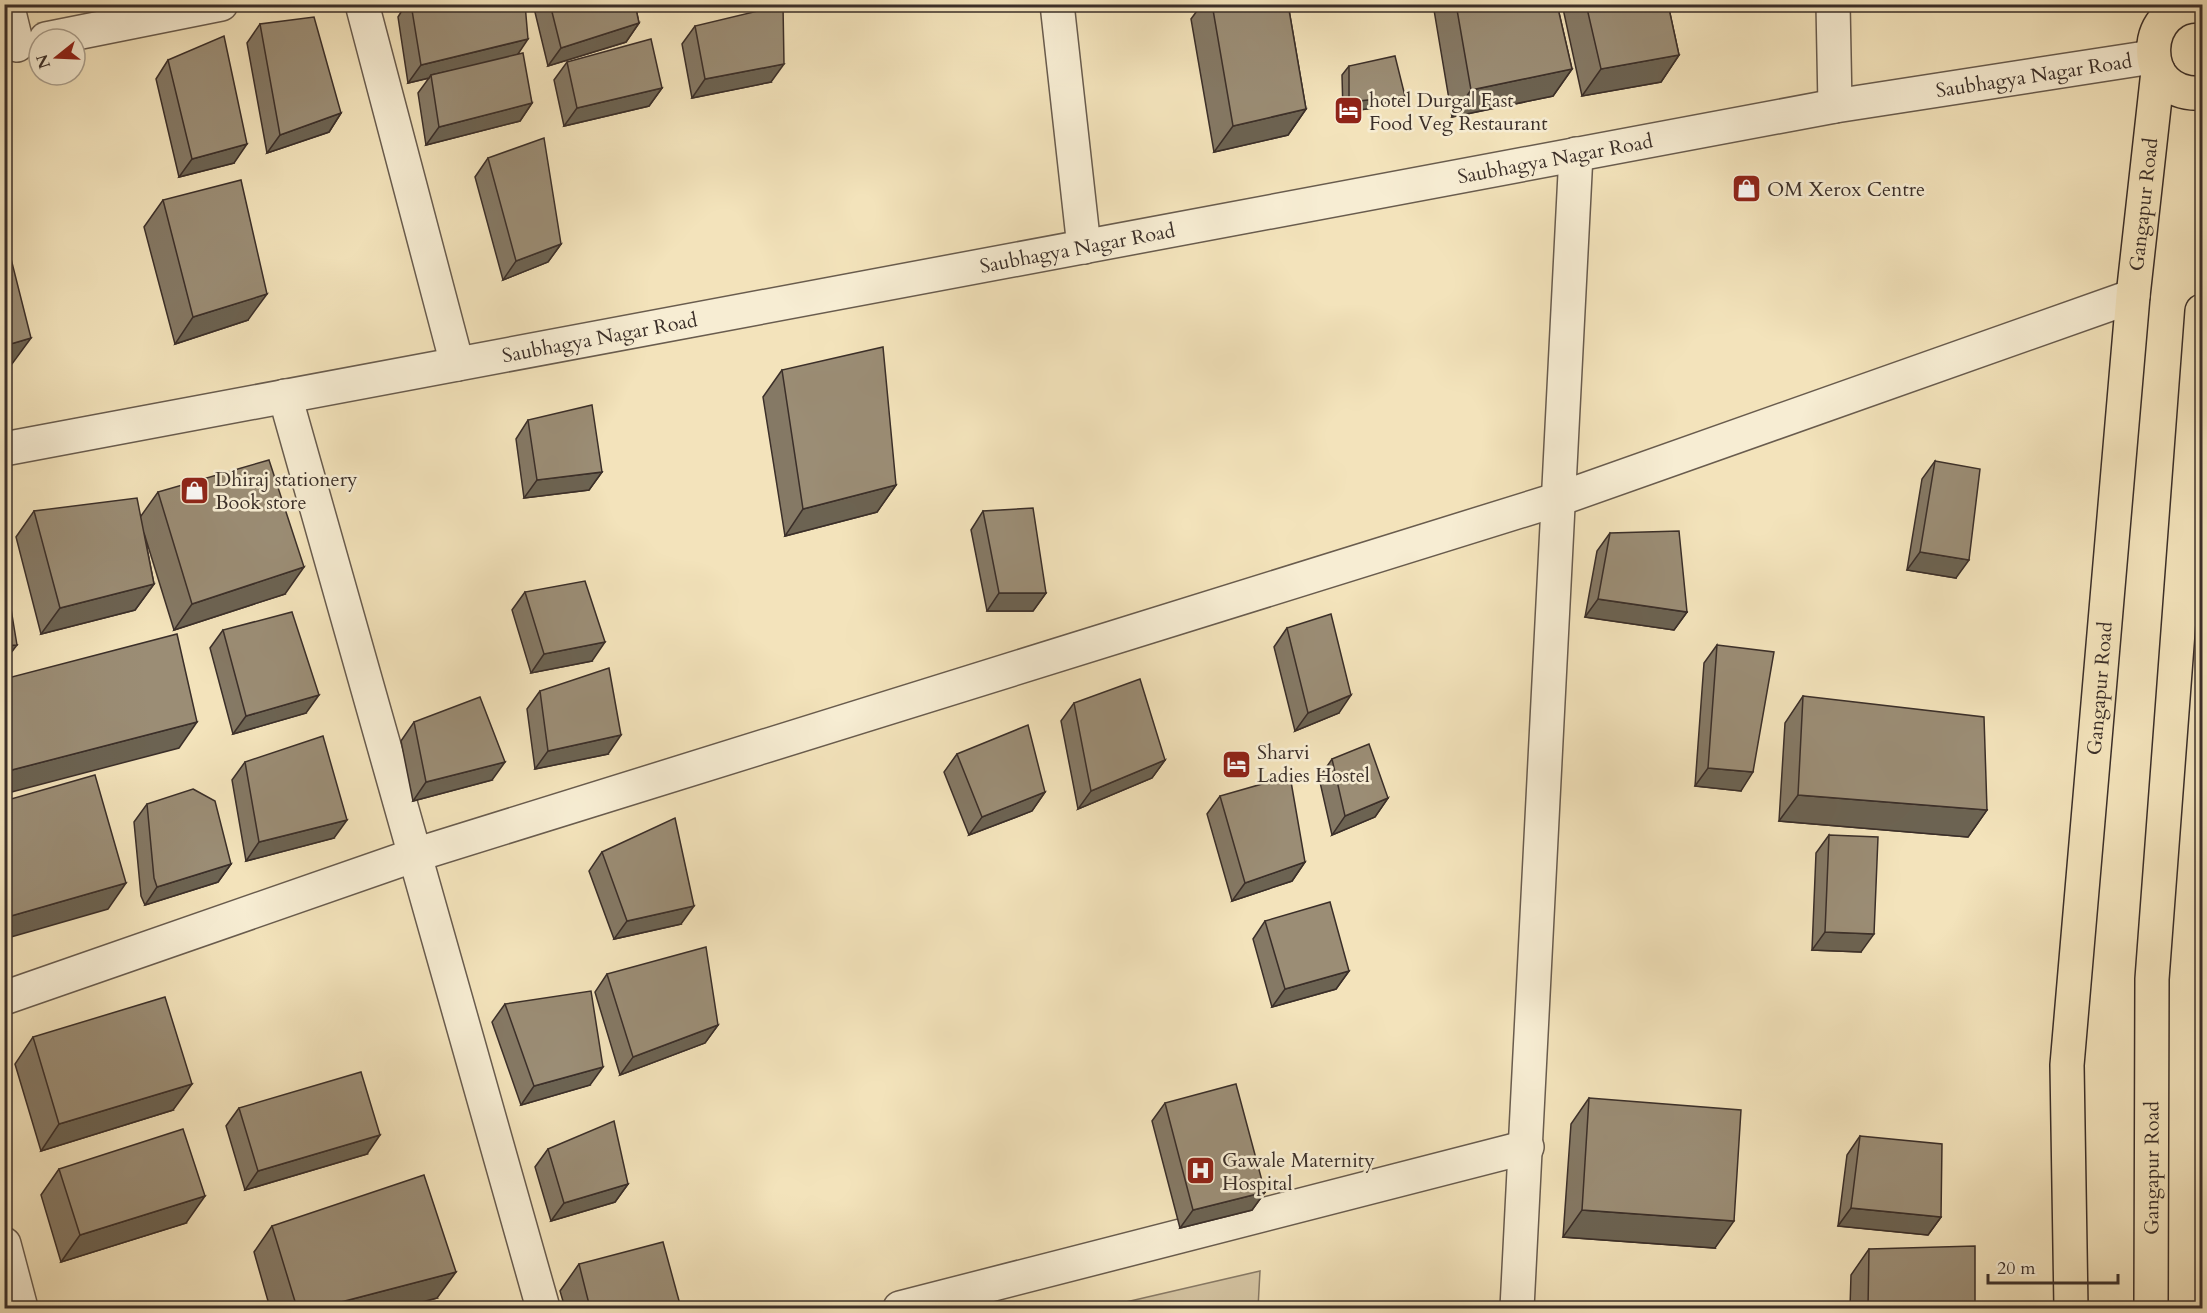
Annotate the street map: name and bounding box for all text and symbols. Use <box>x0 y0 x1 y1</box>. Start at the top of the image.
north arrow <box>27 27 87 87</box>
street label: Saubhagya Nagar Road <box>1934 47 2134 104</box>
text: N <box>31 51 56 71</box>
place label: hotel Durga| Fast Food Veg Restaurant <box>1369 87 1548 137</box>
hotel icon: hotel Durga| Fast Food Veg Restaurant <box>1332 95 1364 127</box>
street label: Saubhagya Nagar Road <box>1455 127 1655 190</box>
street label: Gangapur Road <box>2123 136 2165 273</box>
shop icon: OM Xerox Centre <box>1730 173 1762 205</box>
place label: OM Xerox Centre <box>1767 176 1925 203</box>
street label: Saubhagya Nagar Road <box>978 217 1178 280</box>
street label: Saubhagya Nagar Road <box>500 306 700 369</box>
place label: Dhiraj stationery Book store <box>215 466 358 516</box>
shop icon: Dhiraj stationery Book store <box>178 475 210 507</box>
street label: Gangapur Road <box>2081 620 2119 756</box>
place label: Sharvi Ladies Hostel <box>1257 739 1370 789</box>
hotel icon: Sharvi Ladies Hostel <box>1220 748 1252 780</box>
street label: Gangapur Road <box>2138 1101 2166 1235</box>
place label: Gawale Maternity Hospital <box>1222 1147 1375 1197</box>
hospital icon: Gawale Maternity Hospital <box>1185 1155 1217 1187</box>
scale bar <box>1988 1247 2118 1285</box>
text: 20 m <box>1997 1256 2036 1281</box>

